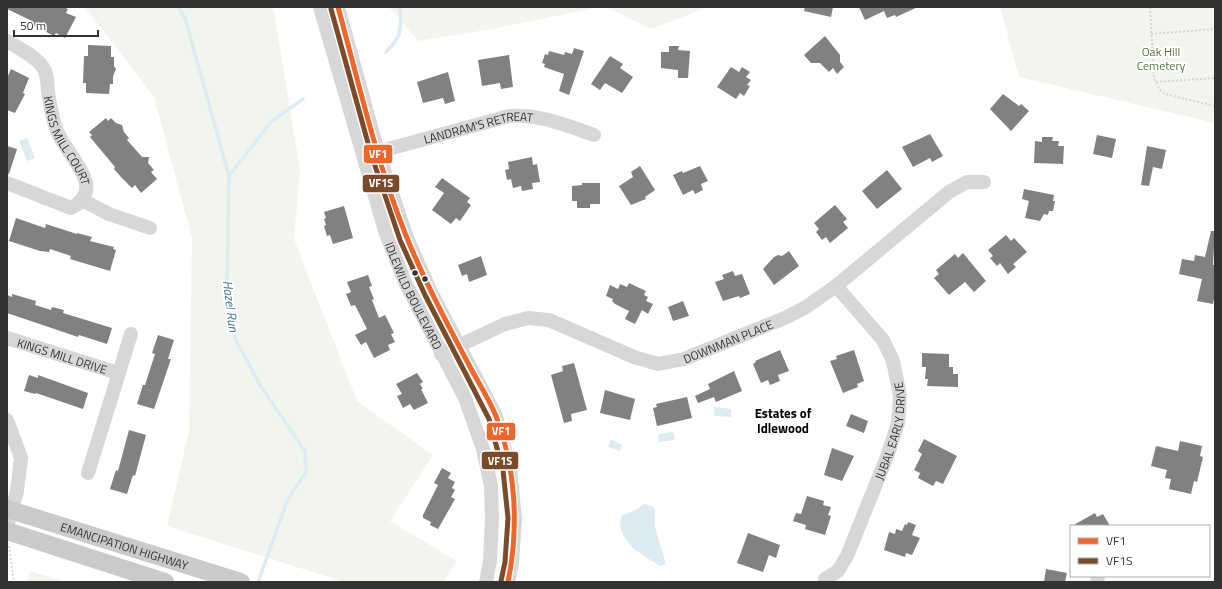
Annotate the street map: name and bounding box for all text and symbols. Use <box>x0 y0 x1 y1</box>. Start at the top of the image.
scale bar <box>14 12 98 38</box>
text: 50 m <box>20 16 46 35</box>
park label: Oak Hill Cemetery <box>1137 42 1186 75</box>
street label: KINGS MILL COURT <box>39 94 96 187</box>
street label: LANDRAM'S RETREAT <box>421 106 535 148</box>
line badge: VF1 <box>363 144 393 164</box>
text: VF1 <box>369 146 387 162</box>
line badge: VF1S <box>362 174 400 193</box>
text: VF1S <box>369 175 393 191</box>
street label: IDLEWILD BOULEVARD <box>380 239 448 353</box>
unlabelled marker <box>410 268 420 278</box>
unlabelled marker <box>420 274 430 284</box>
water label: Hazel Run <box>218 279 244 333</box>
street label: DOWNMAN PLACE <box>680 314 776 368</box>
street label: KINGS MILL DRIVE <box>15 332 110 379</box>
street label: JUBAL EARLY DRIVE <box>869 380 910 483</box>
district label: Estates of Idlewood <box>755 403 812 438</box>
line badge: VF1 <box>486 422 516 441</box>
text: VF1 <box>492 423 510 439</box>
line badge: VF1S <box>481 451 519 470</box>
text: VF1S <box>488 453 512 469</box>
street label: EMANCIPATION HIGHWAY <box>58 517 191 575</box>
legend <box>1070 525 1210 577</box>
text: VF1 <box>1106 531 1126 550</box>
text: VF1S <box>1106 551 1133 570</box>

